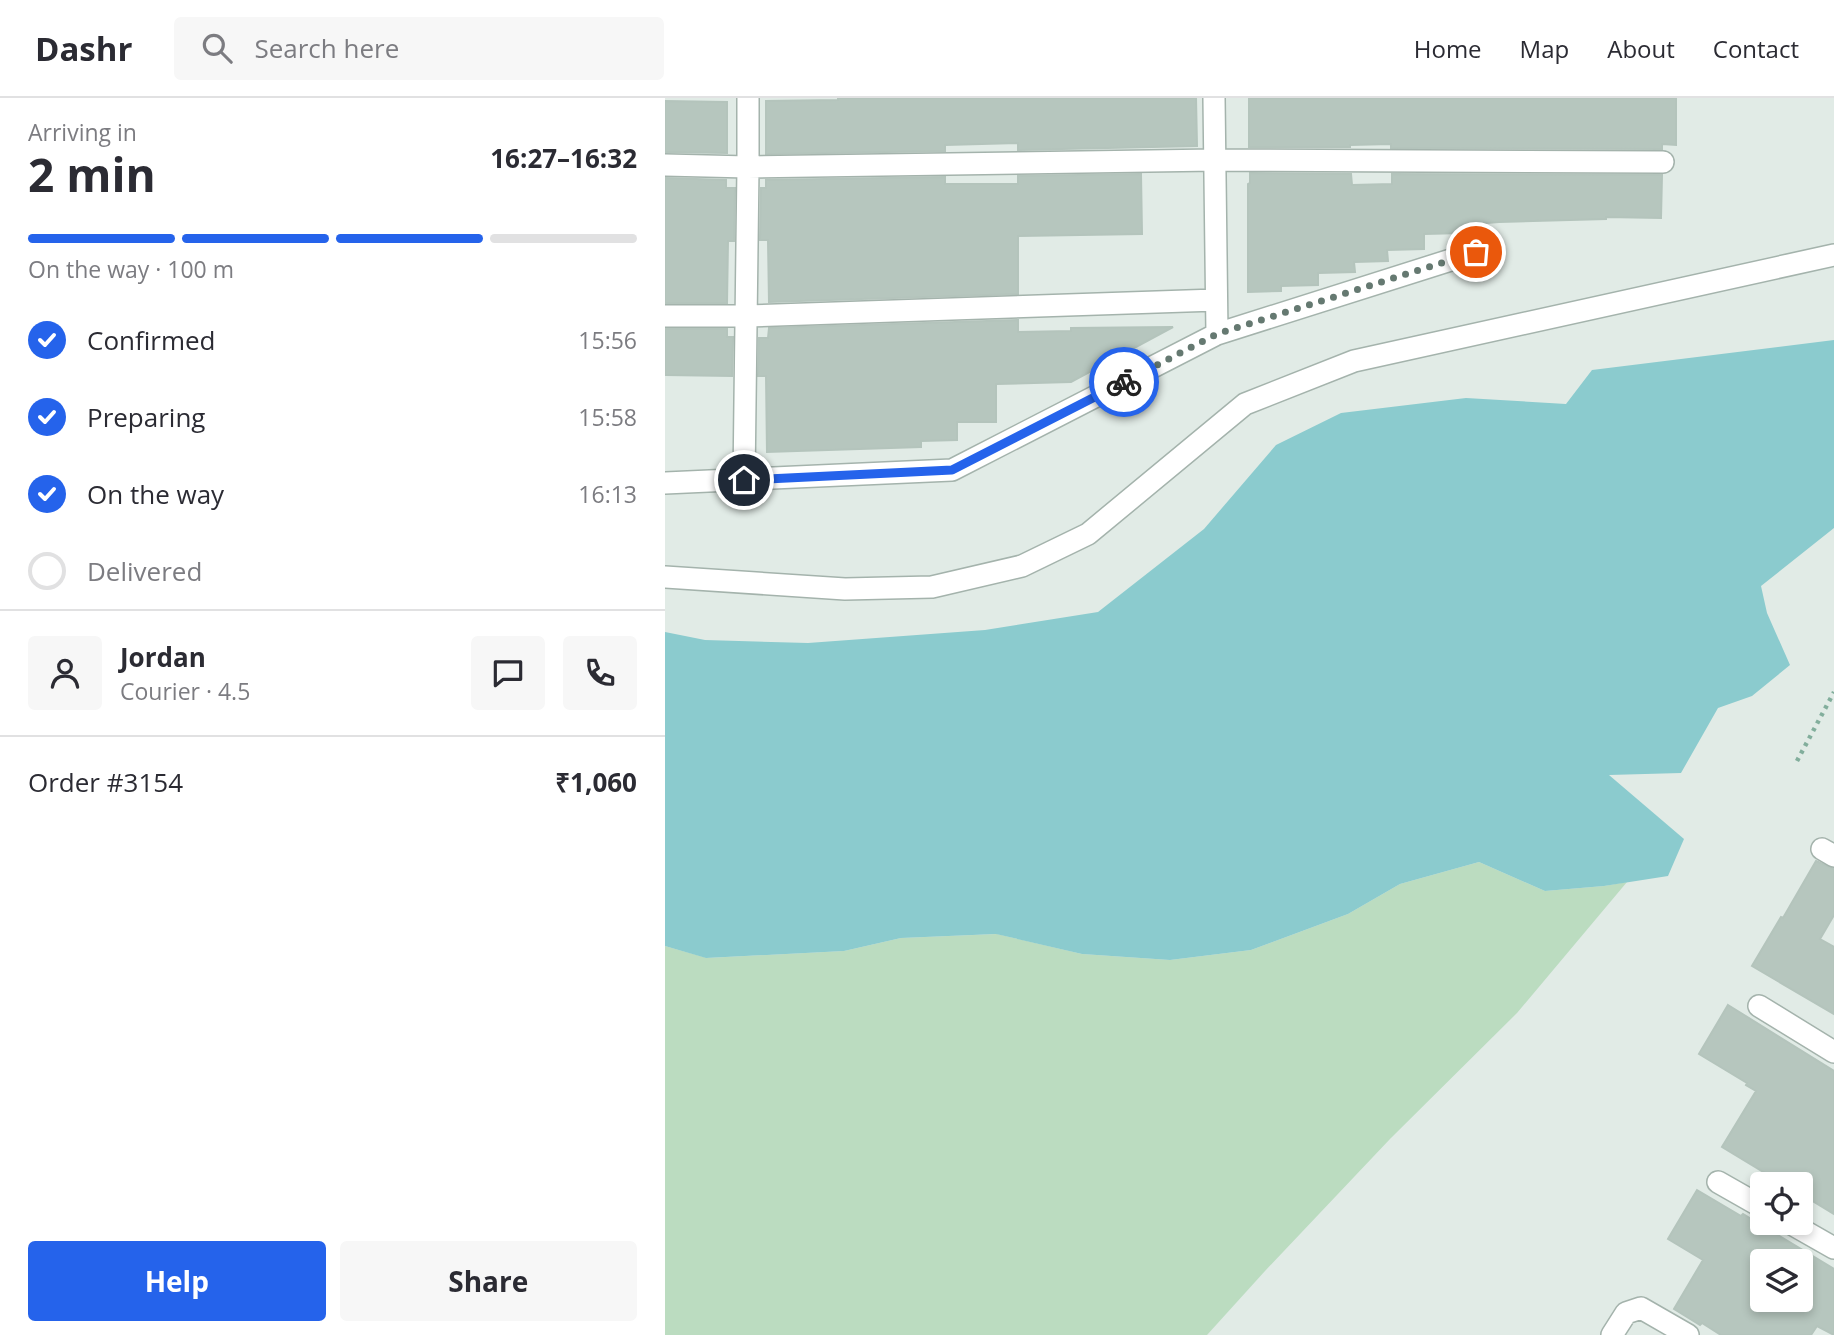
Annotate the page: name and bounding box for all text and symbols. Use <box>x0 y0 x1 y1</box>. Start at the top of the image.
search box <box>174 17 664 80</box>
text: Dashr <box>35 26 132 71</box>
icon: search <box>198 29 236 67</box>
text: Search here <box>254 30 399 66</box>
text: Home <box>1414 32 1482 65</box>
text: Map <box>1520 32 1569 65</box>
text: About <box>1607 32 1675 65</box>
text: Contact <box>1713 32 1799 65</box>
text: Arriving in <box>28 116 137 148</box>
text: 16:27–16:32 <box>490 140 637 176</box>
text: 2 min <box>28 143 156 205</box>
pin <box>1446 222 1506 282</box>
icon: bag <box>1457 233 1495 271</box>
text: On the way · 100 m <box>28 253 234 285</box>
icon: check <box>28 321 66 359</box>
text: Confirmed <box>87 322 215 358</box>
text: 15:56 <box>578 324 637 356</box>
courier <box>1089 347 1159 417</box>
icon: bike <box>1105 363 1143 401</box>
icon: check <box>28 398 66 436</box>
text: Preparing <box>87 399 205 435</box>
text: 15:58 <box>578 401 637 433</box>
pin <box>714 450 774 510</box>
icon: home <box>725 461 763 499</box>
icon: check <box>28 475 66 513</box>
text: On the way <box>87 476 224 512</box>
text: 16:13 <box>578 478 637 510</box>
text: Delivered <box>87 553 202 589</box>
button: person <box>28 636 102 710</box>
button: chat <box>471 636 545 710</box>
button: phone <box>563 636 637 710</box>
text: Jordan <box>120 639 206 675</box>
text: Courier · 4.5 <box>120 675 250 707</box>
text: Order #3154 <box>28 764 183 800</box>
text: ₹1,060 <box>555 764 637 800</box>
map controls <box>1750 1172 1813 1312</box>
button: locate <box>1750 1172 1813 1235</box>
button: Help <box>28 1241 326 1321</box>
button: Share <box>340 1241 637 1321</box>
button: layers <box>1750 1249 1813 1312</box>

